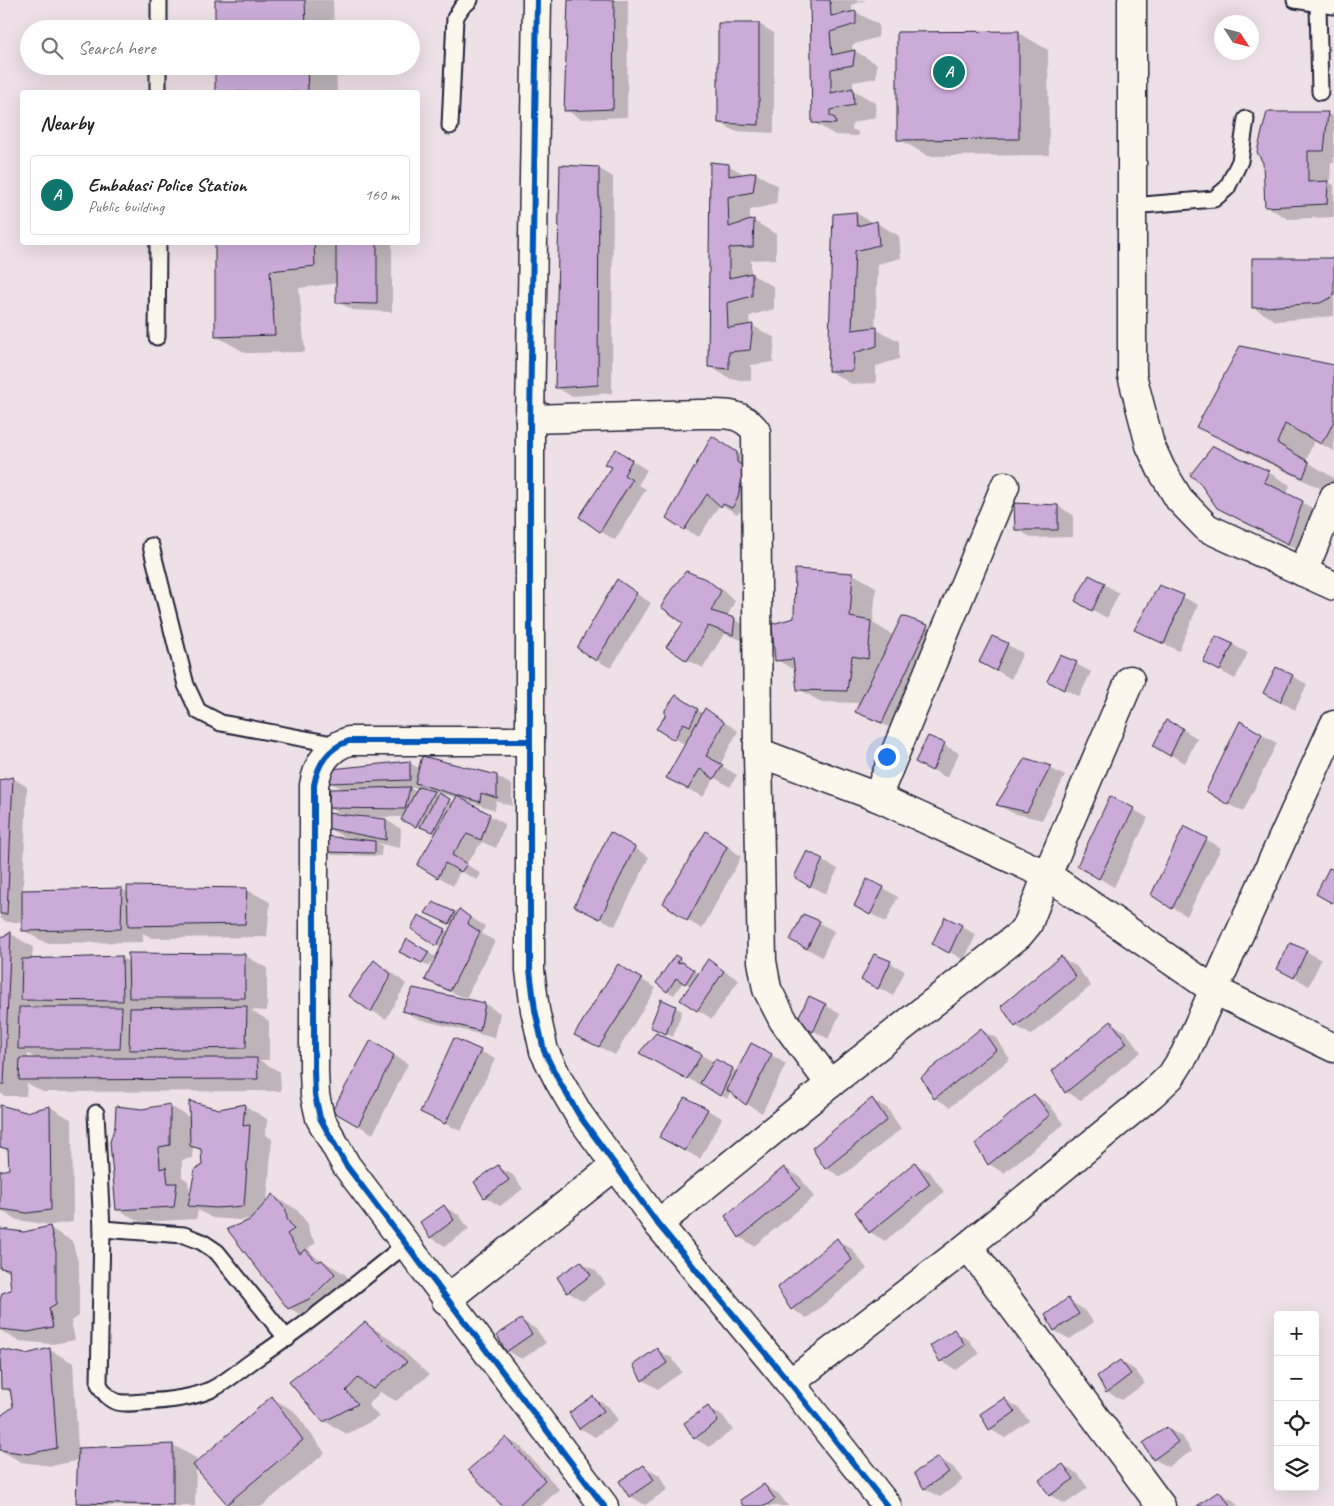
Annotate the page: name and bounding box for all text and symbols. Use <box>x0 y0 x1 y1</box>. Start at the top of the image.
north arrow <box>1214 15 1259 60</box>
search box <box>20 20 420 75</box>
icon: search <box>38 34 66 62</box>
text: Search here <box>78 36 155 60</box>
pin: A <box>933 53 965 91</box>
text: Nearby <box>40 110 93 136</box>
text: Embakasi Police Station <box>88 173 246 197</box>
text: A <box>53 185 61 205</box>
text: 160 m <box>365 185 399 205</box>
text: Public building <box>88 197 164 217</box>
your location <box>874 744 900 770</box>
map controls <box>1274 1311 1319 1491</box>
button: + <box>1274 1311 1319 1356</box>
button: − <box>1274 1356 1319 1401</box>
button: locate <box>1274 1401 1319 1446</box>
button: layers <box>1274 1446 1319 1491</box>

